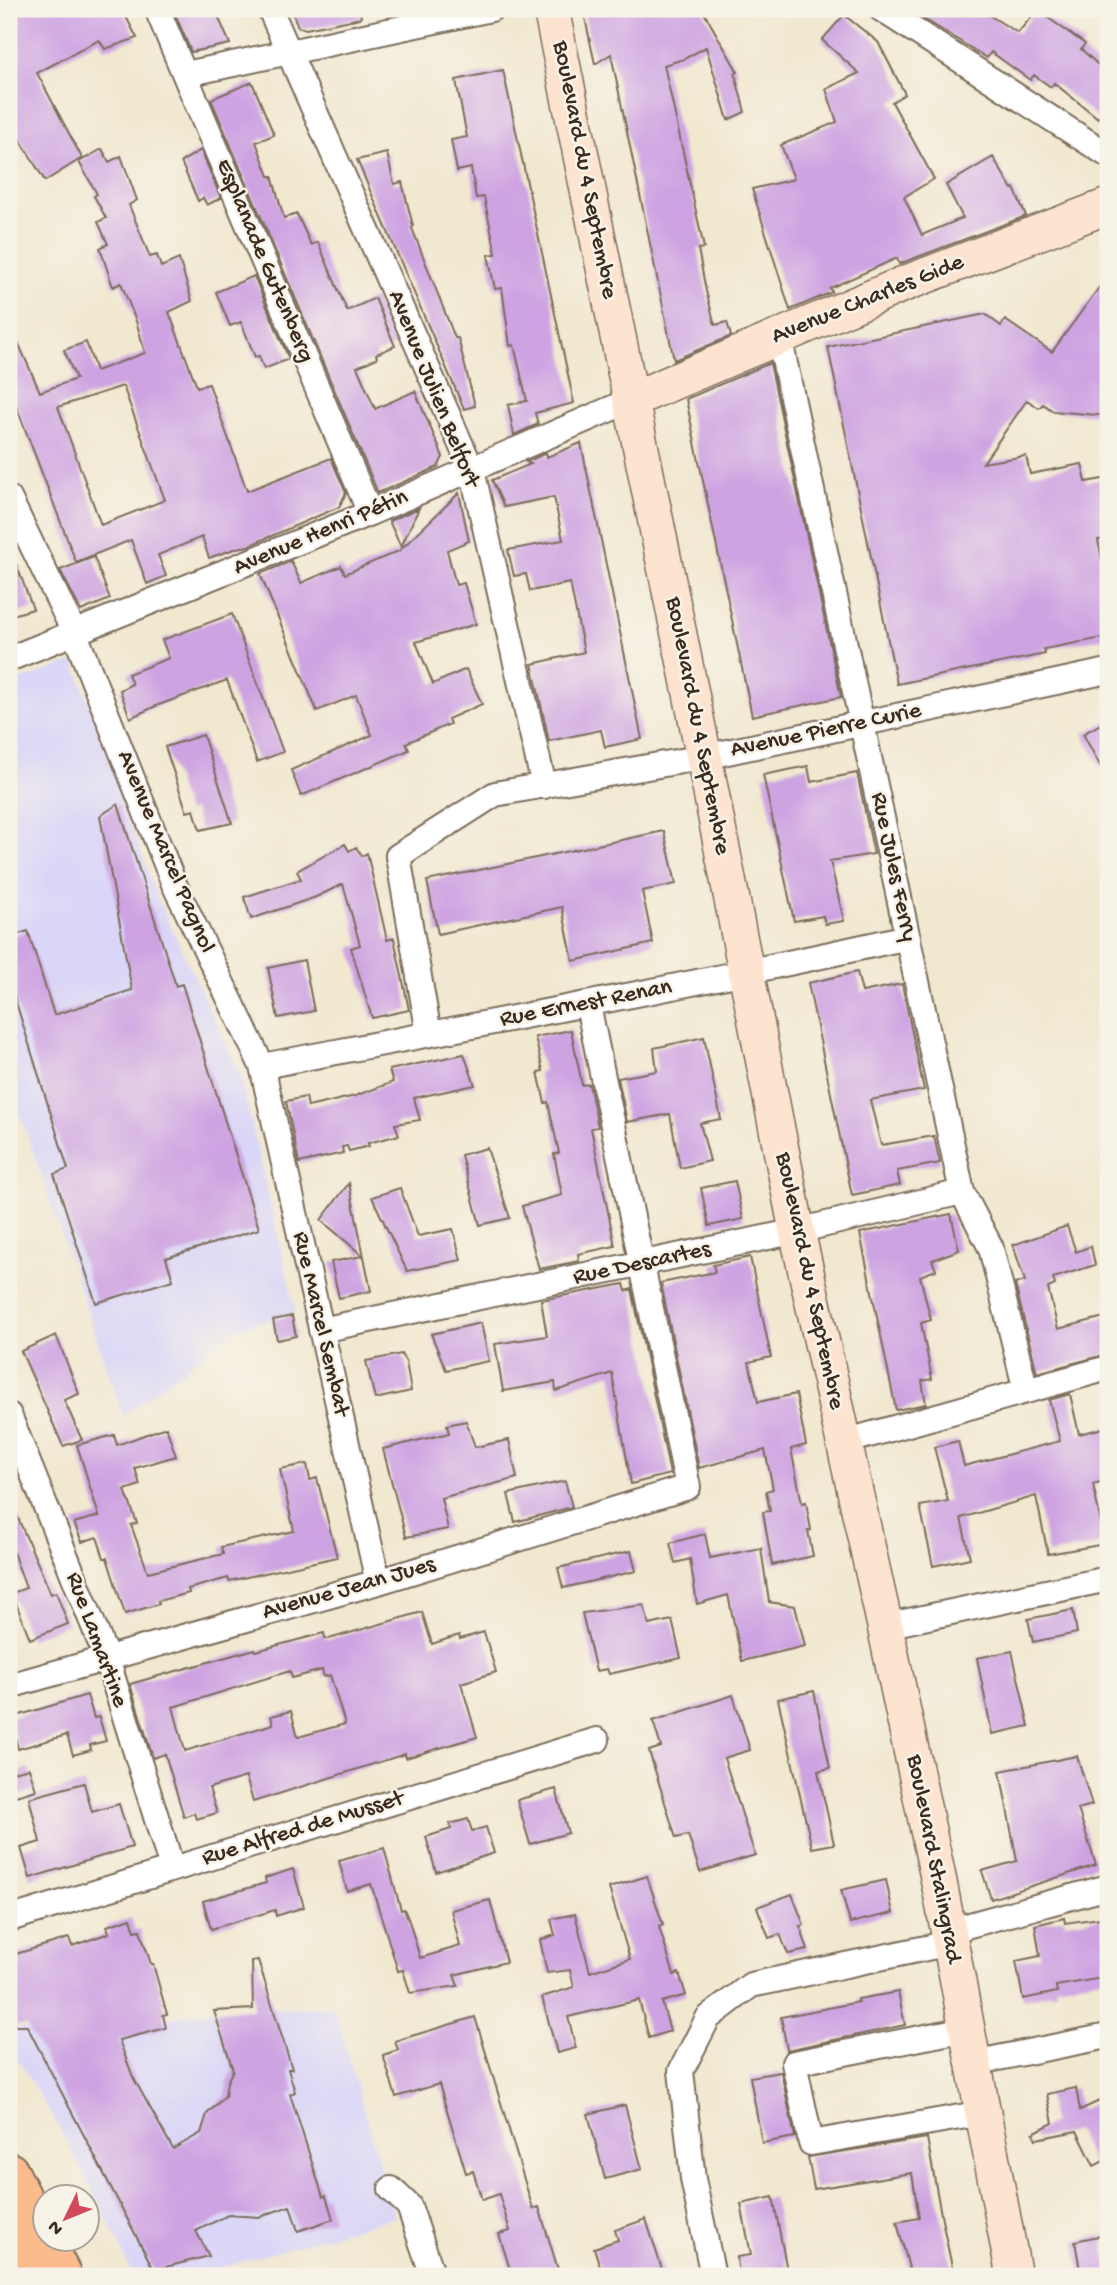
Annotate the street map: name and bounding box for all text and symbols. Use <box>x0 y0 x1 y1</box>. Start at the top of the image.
street label: Boulevard du 4 Septembre <box>545 38 623 302</box>
street label: Esplanade Gutenberg <box>208 155 320 367</box>
street label: Avenue Charles Gide <box>768 248 969 352</box>
street label: Avenue Julien Belfort <box>380 286 487 494</box>
street label: Avenue Henri Pétin <box>229 483 413 583</box>
street label: Boulevard du 4 Septembre <box>658 594 736 858</box>
street label: Avenue Pierre Curie <box>728 697 925 765</box>
street label: Avenue Marcel Pagnol <box>109 746 221 958</box>
street label: Rue Jules Ferry <box>863 790 923 944</box>
street label: Rue Ernest Renan <box>498 973 675 1035</box>
street label: Boulevard du 4 Septembre <box>767 1149 851 1413</box>
street label: Rue Marcel Sembat <box>285 1229 356 1421</box>
street label: Rue Descartes <box>571 1235 715 1293</box>
street label: Avenue Jean Jues <box>259 1550 440 1628</box>
street label: Rue Lamartine <box>58 1568 134 1712</box>
street label: Boulevard Stalingrad <box>898 1751 968 1967</box>
street label: Rue Alfred de Musset <box>199 1784 409 1873</box>
north arrow <box>32 2184 102 2254</box>
text: N <box>43 2215 69 2240</box>

